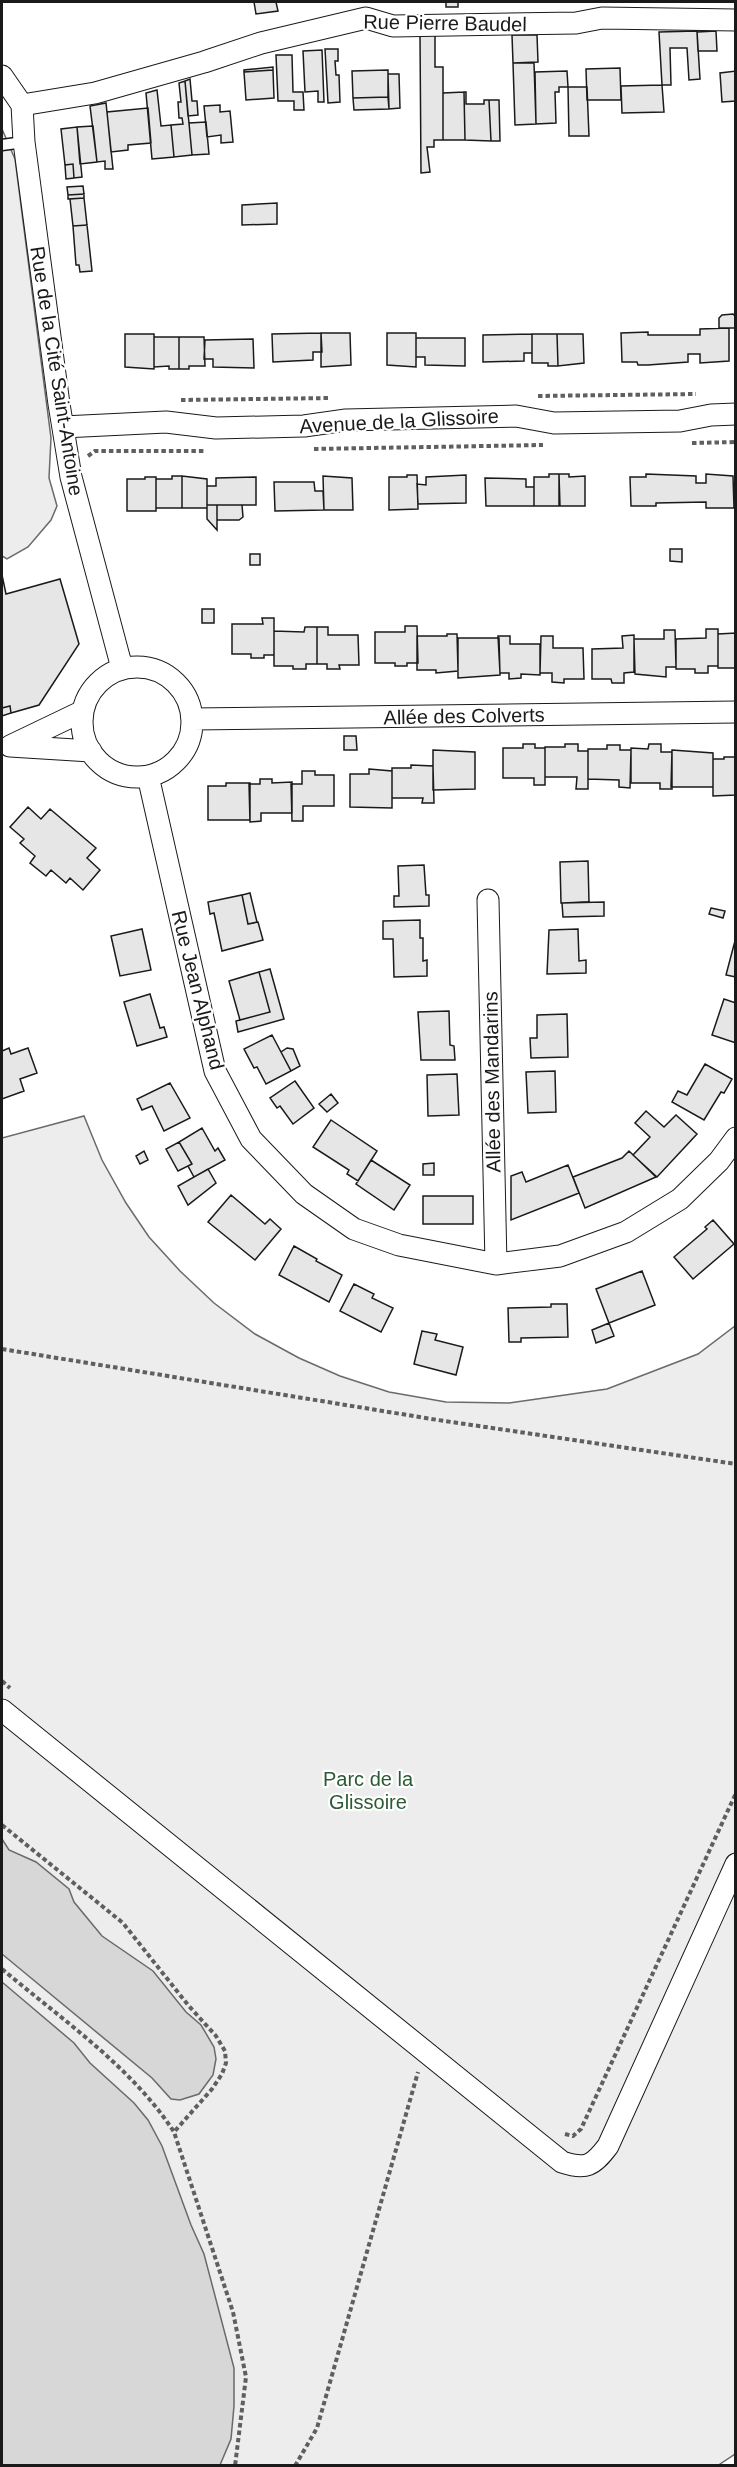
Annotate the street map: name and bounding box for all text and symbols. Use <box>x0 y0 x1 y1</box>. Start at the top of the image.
street label: Rue Pierre Baudel <box>363 11 527 35</box>
street label: Rue de la Cité Saint-Antoine <box>26 245 88 497</box>
street label: Avenue de la Glissoire <box>299 405 499 437</box>
street label: Allée des Colverts <box>383 704 545 728</box>
street label: Rue Jean Alphand <box>168 908 228 1072</box>
street label: Allée des Mandarins <box>479 991 505 1173</box>
park label: Parc de la Glissoire <box>323 1768 414 1813</box>

